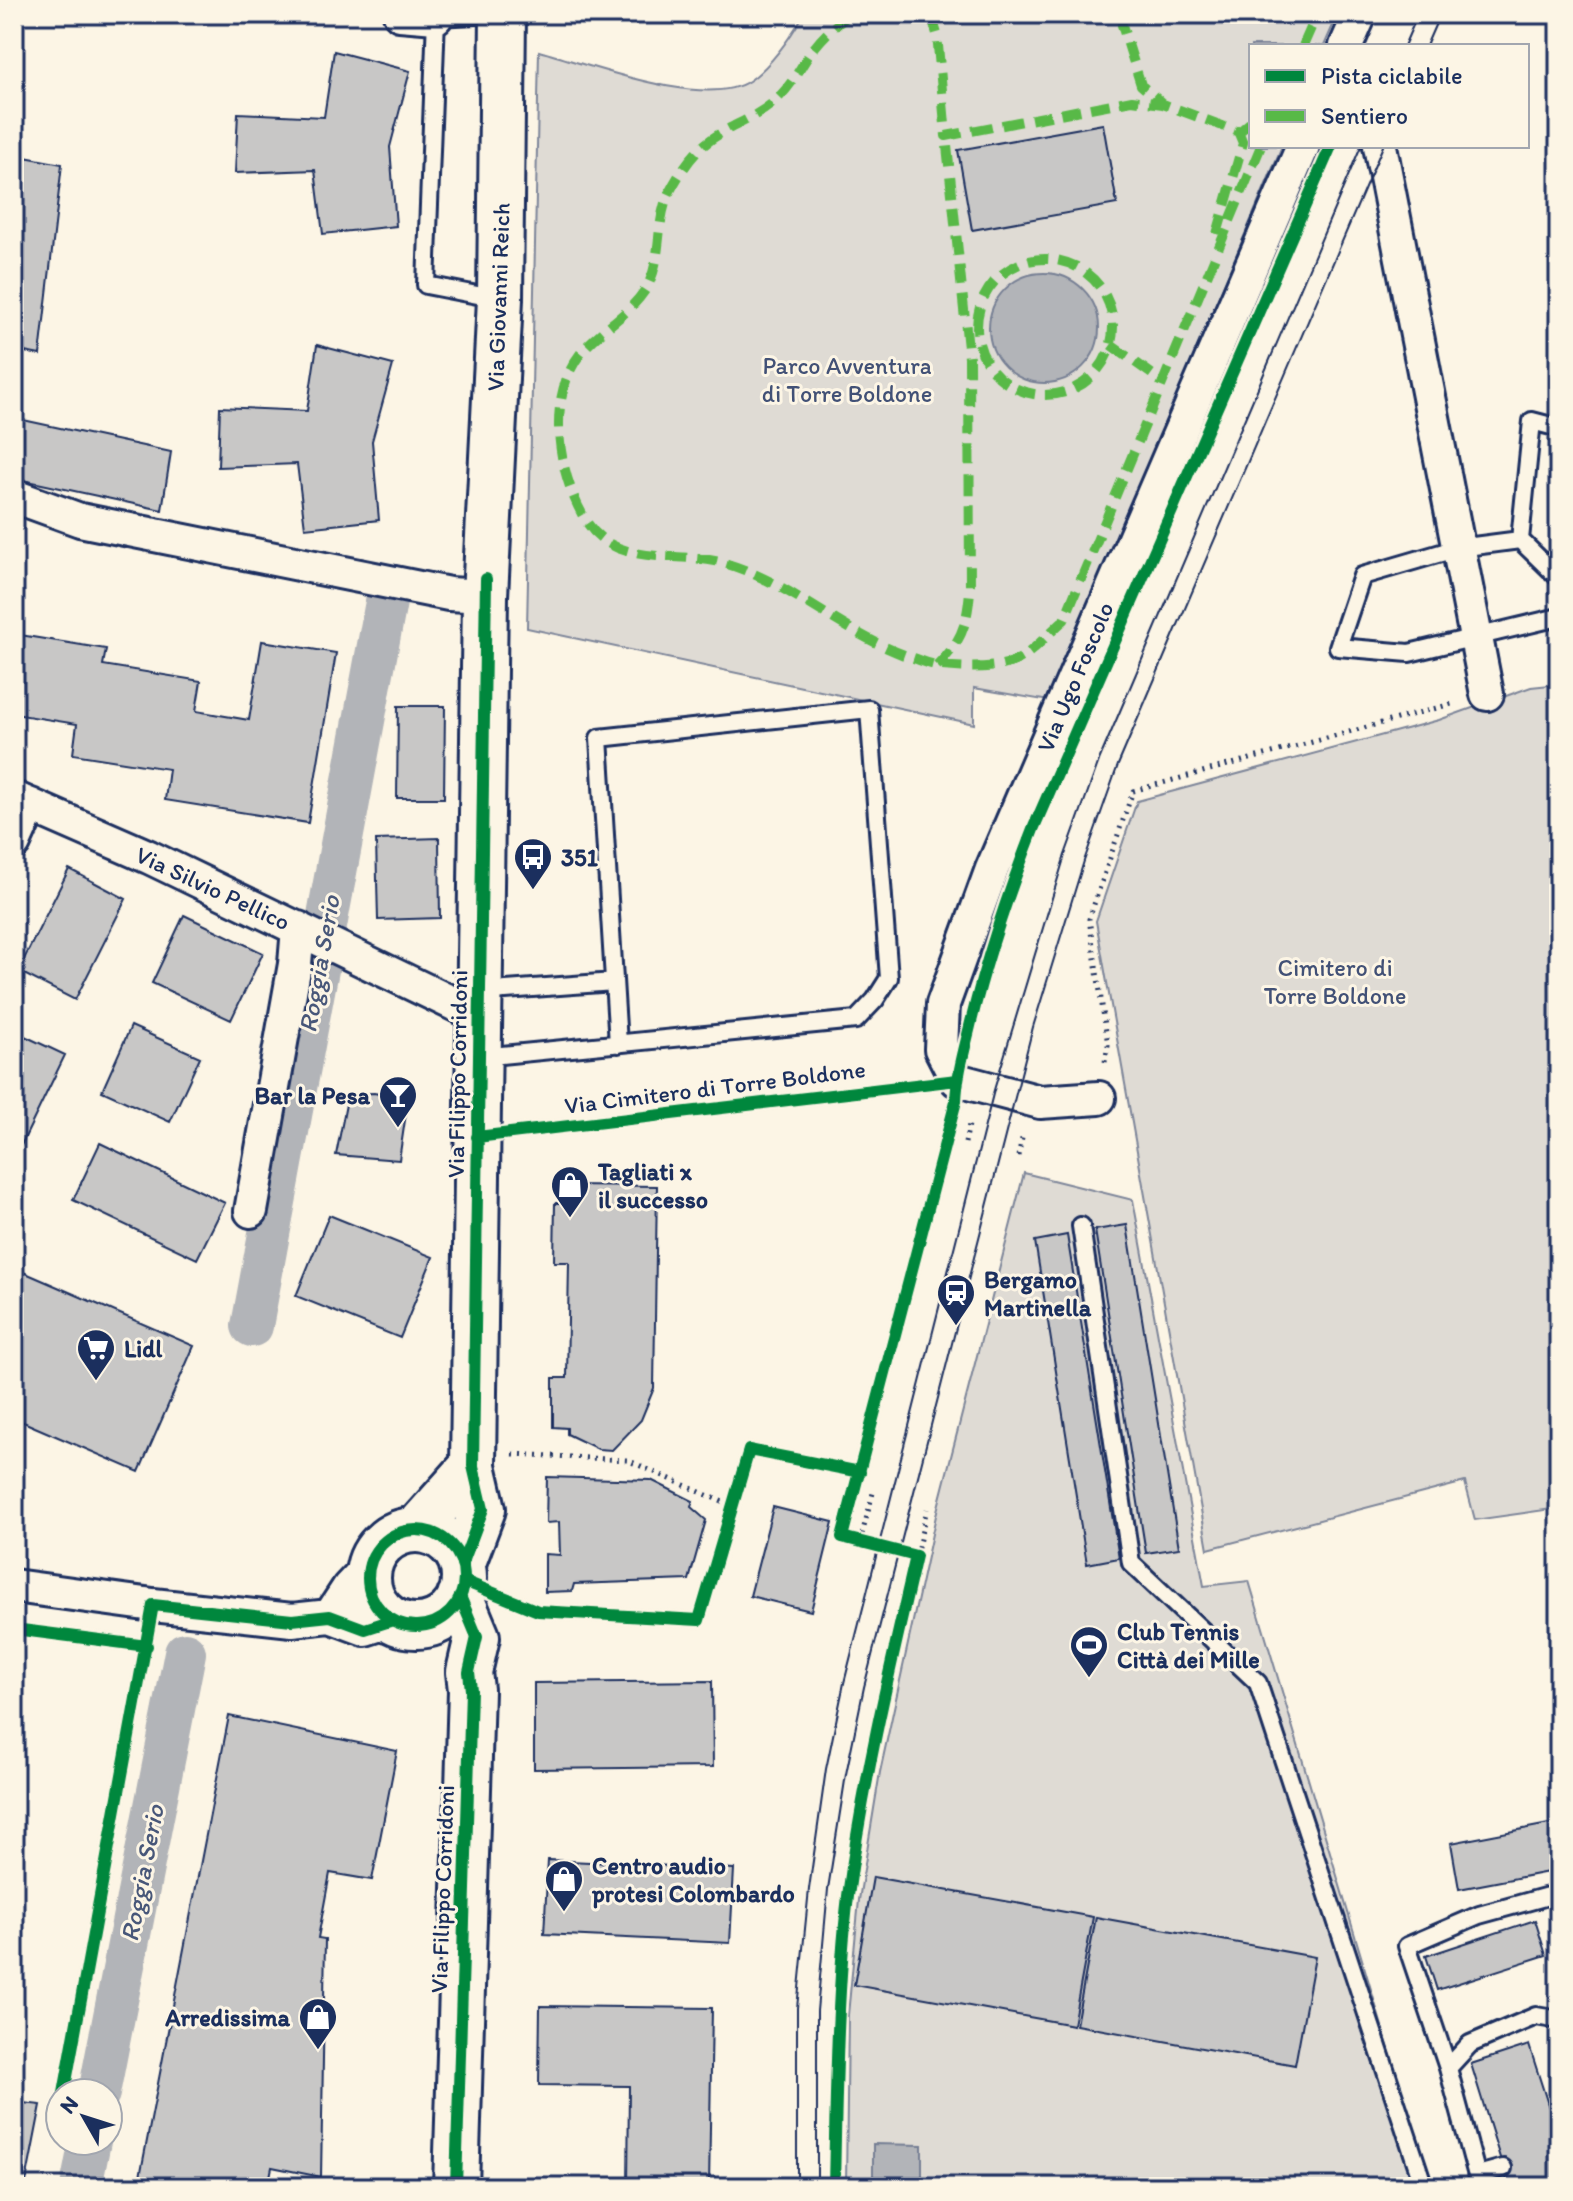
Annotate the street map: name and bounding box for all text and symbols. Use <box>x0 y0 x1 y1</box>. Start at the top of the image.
legend <box>1249 44 1529 148</box>
text: Pista ciclabile <box>1321 61 1463 90</box>
text: Sentiero <box>1321 101 1408 130</box>
street label: Via Giovanni Reich <box>480 202 516 392</box>
park label: Parco Avventura di Torre Boldone <box>762 351 932 408</box>
street label: Via Ugo Foscolo <box>1030 598 1120 756</box>
bus stop icon: 351 <box>512 836 554 891</box>
street label: Via Silvio Pellico <box>131 840 295 936</box>
place label: 351 <box>561 843 599 872</box>
water label: Roggia Serio <box>291 892 347 1035</box>
park label: Cimitero di Torre Boldone <box>1264 953 1406 1010</box>
street label: Via Filippo Corridoni <box>441 970 473 1178</box>
street label: Via Cimitero di Torre Boldone <box>563 1054 867 1120</box>
bar icon: Bar la Pesa <box>377 1074 419 1129</box>
place label: Bar la Pesa <box>254 1081 370 1110</box>
place label: Tagliati x il successo <box>597 1157 708 1214</box>
shop icon: Tagliati x il successo <box>549 1164 591 1219</box>
place label: Bergamo Martinella <box>984 1265 1092 1322</box>
station icon: Bergamo Martinella <box>935 1272 977 1327</box>
supermarket icon: Lidl <box>75 1327 117 1382</box>
place label: Lidl <box>124 1334 163 1363</box>
place label: Club Tennis Città dei Mille <box>1117 1617 1260 1674</box>
sports icon: Club Tennis Città dei Mille <box>1068 1624 1110 1679</box>
street label: Via Filippo Corridoni <box>424 1784 460 1994</box>
water label: Roggia Serio <box>113 1801 171 1944</box>
place label: Centro audio protesi Colombardo <box>591 1851 795 1909</box>
shop icon: Centro audio protesi Colombardo <box>543 1858 585 1913</box>
shop icon: Arredissima <box>297 1996 339 2051</box>
place label: Arredissima <box>164 2003 290 2032</box>
north arrow <box>44 2077 124 2157</box>
text: N <box>54 2090 84 2119</box>

